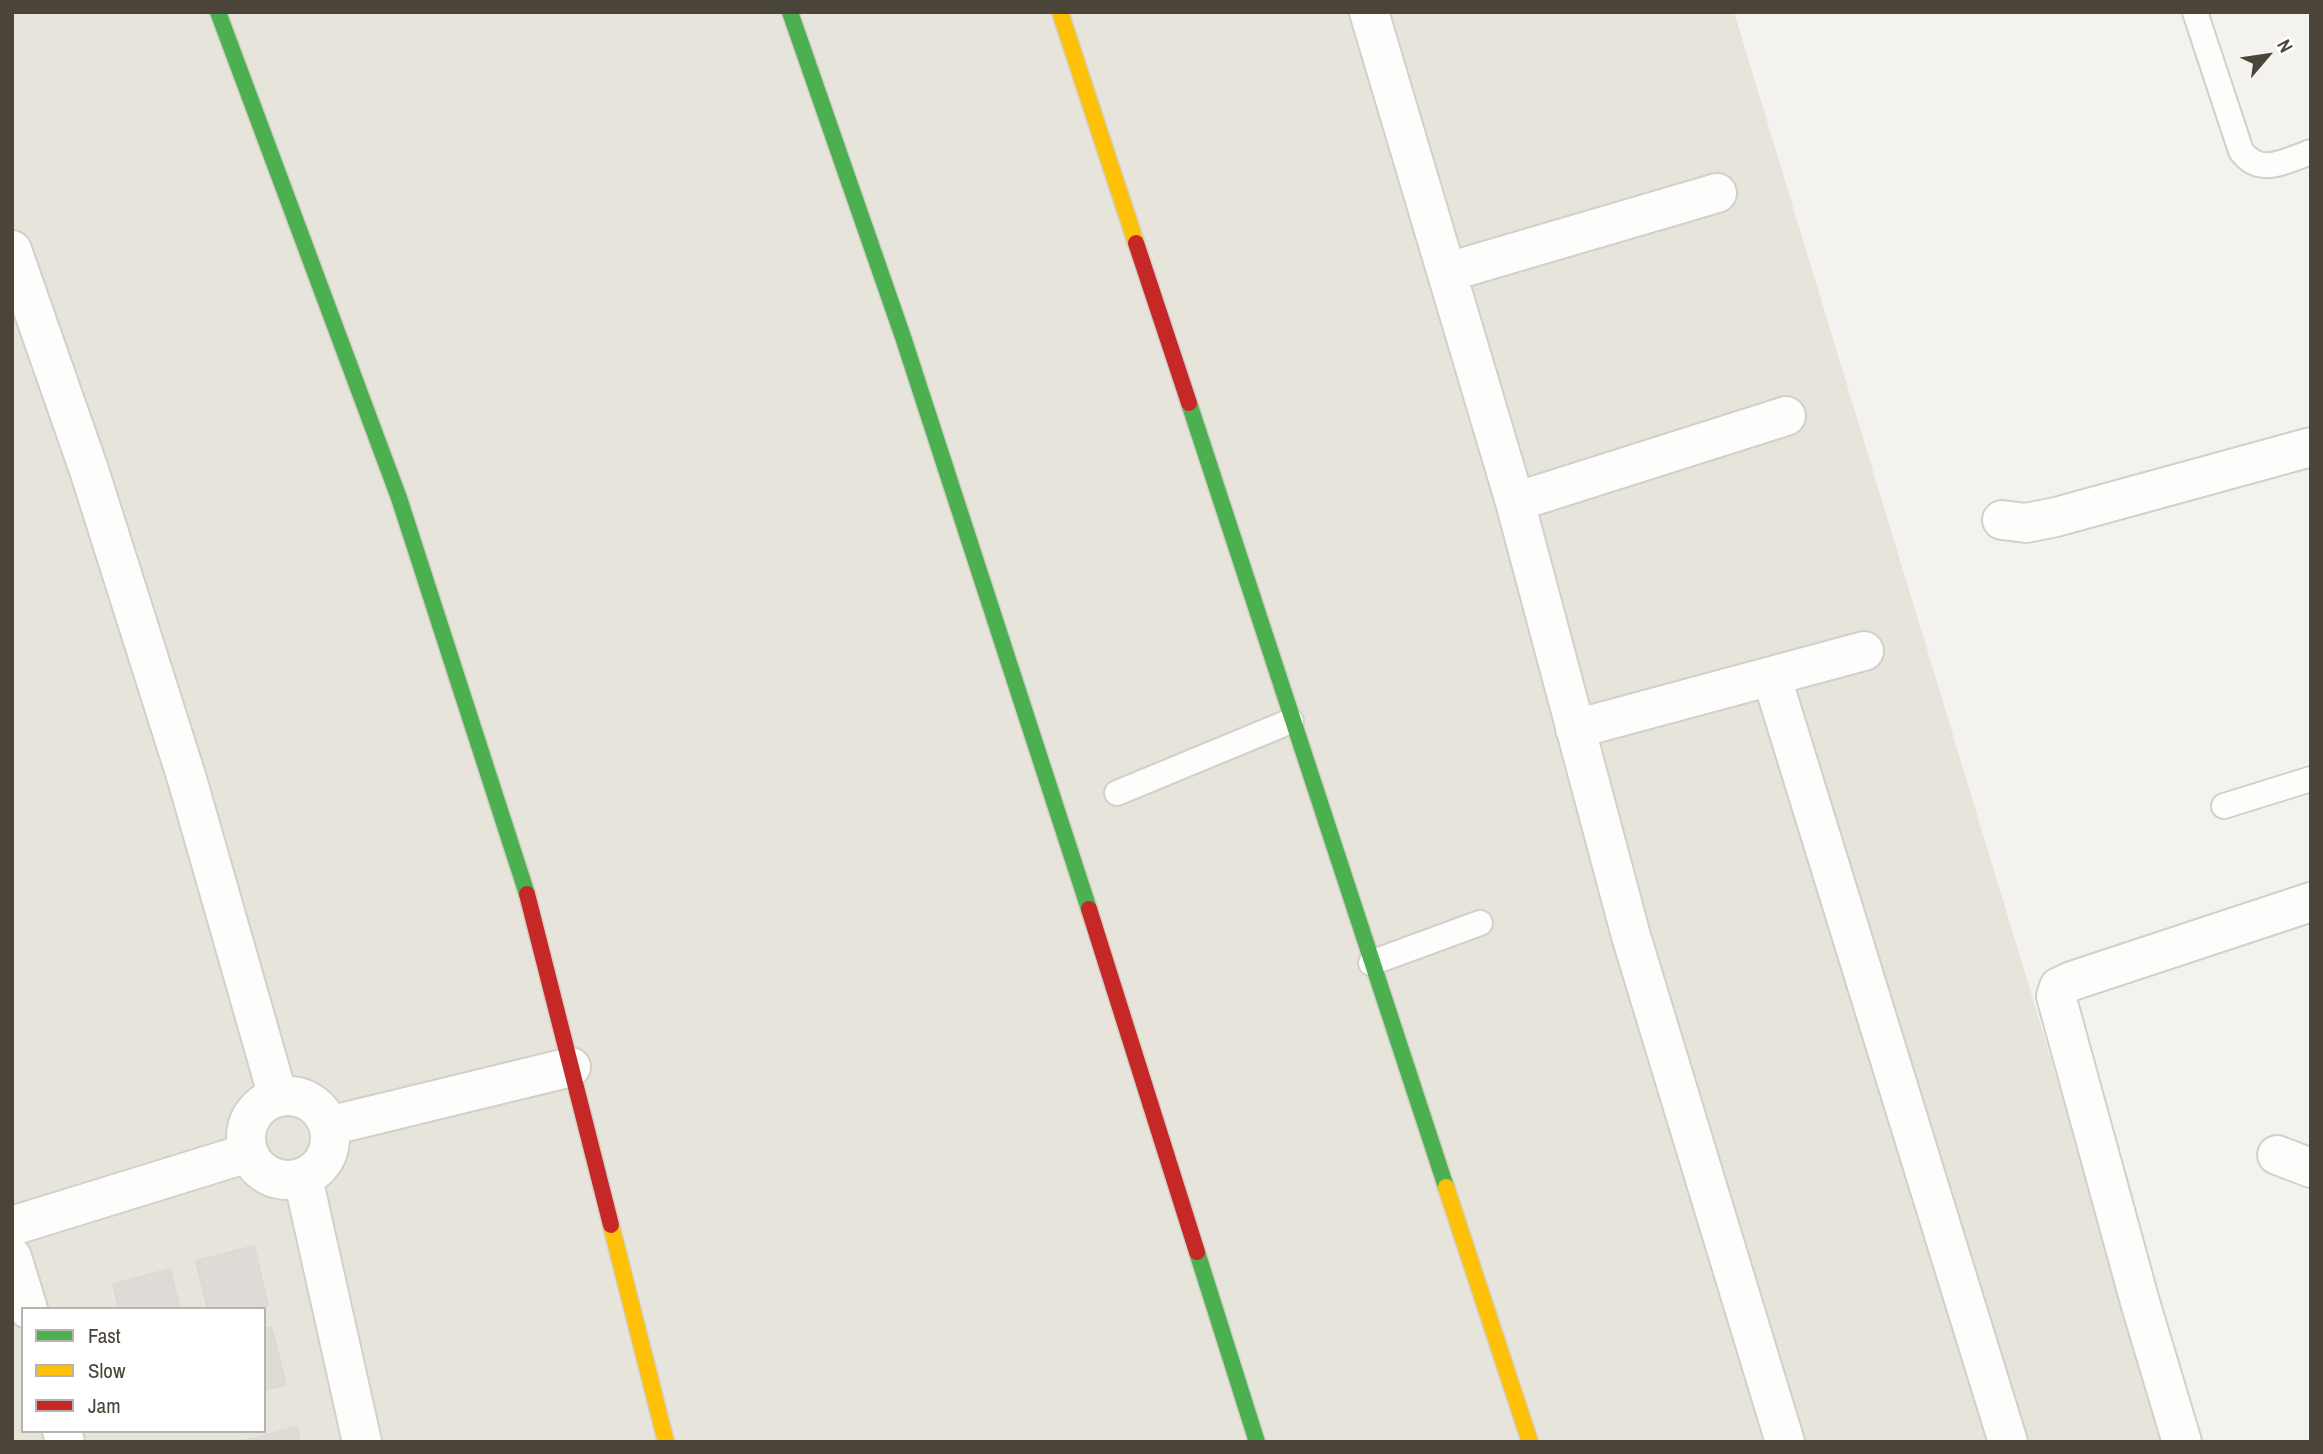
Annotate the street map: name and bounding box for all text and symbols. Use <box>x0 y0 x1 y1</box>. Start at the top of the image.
north arrow <box>2232 21 2302 91</box>
text: N <box>2271 35 2299 57</box>
legend <box>21 1307 266 1433</box>
text: Fast <box>88 1321 121 1350</box>
text: Slow <box>88 1356 125 1385</box>
text: Jam <box>88 1391 121 1420</box>

